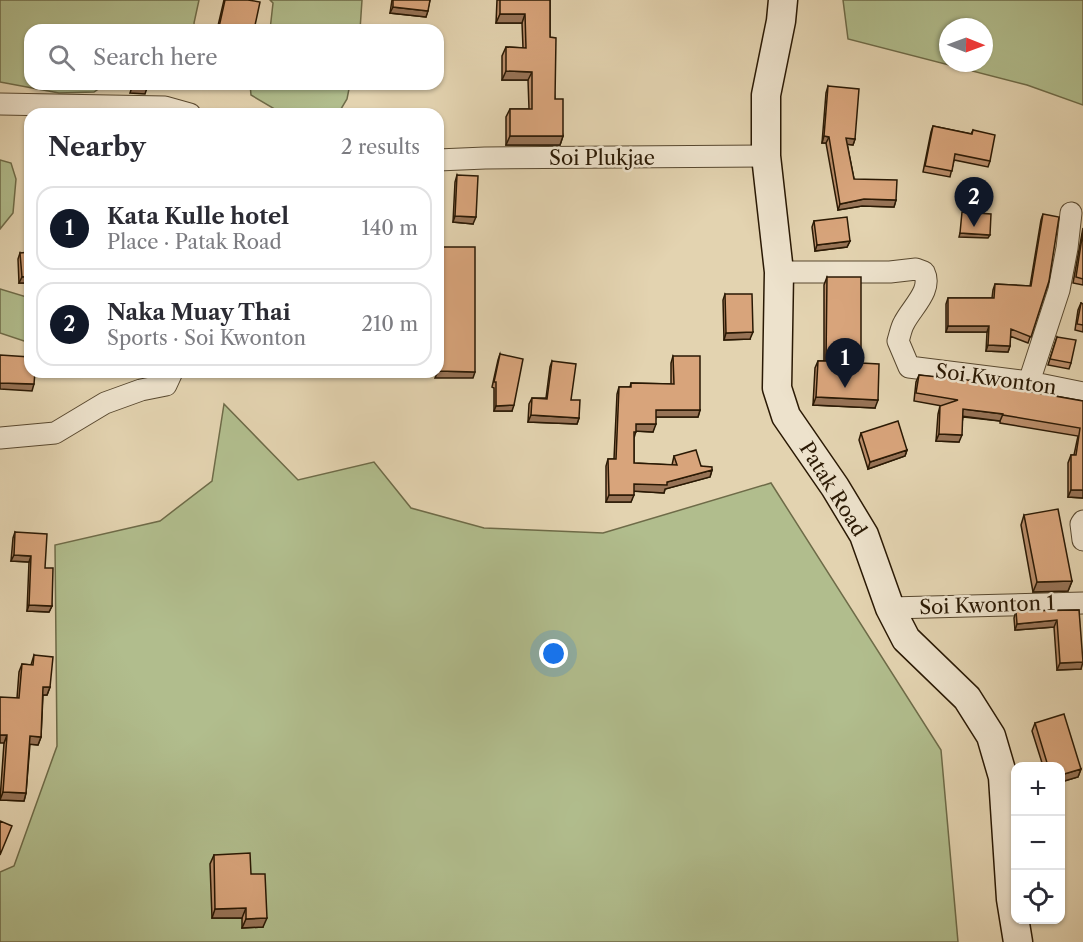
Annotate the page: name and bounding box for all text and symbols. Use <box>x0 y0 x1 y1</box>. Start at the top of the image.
north arrow <box>939 18 993 72</box>
search box <box>24 24 444 90</box>
icon: search <box>45 41 78 74</box>
text: Search here <box>93 44 218 71</box>
text: Nearby <box>48 131 146 163</box>
text: 2 results <box>341 135 420 159</box>
street label: Soi Plukjae <box>549 146 655 170</box>
pin: 2 <box>954 178 994 227</box>
text: Kata Kulle hotel <box>107 203 289 230</box>
text: 1 <box>65 216 74 240</box>
text: 140 m <box>361 216 418 240</box>
text: Place · Patak Road <box>107 230 282 254</box>
text: Naka Muay Thai <box>107 299 291 326</box>
text: 2 <box>64 312 75 336</box>
text: 210 m <box>361 312 418 336</box>
text: Sports · Soi Kwonton <box>107 326 306 350</box>
pin: 1 <box>826 338 864 388</box>
street label: Soi Kwonton <box>934 359 1059 399</box>
street label: Patak Road <box>794 437 872 541</box>
street label: Soi Kwonton 1 <box>919 591 1056 619</box>
your location <box>539 639 568 668</box>
map controls <box>1011 762 1065 924</box>
button: + <box>1011 762 1065 816</box>
button: − <box>1011 816 1065 870</box>
button: locate <box>1011 870 1065 924</box>

